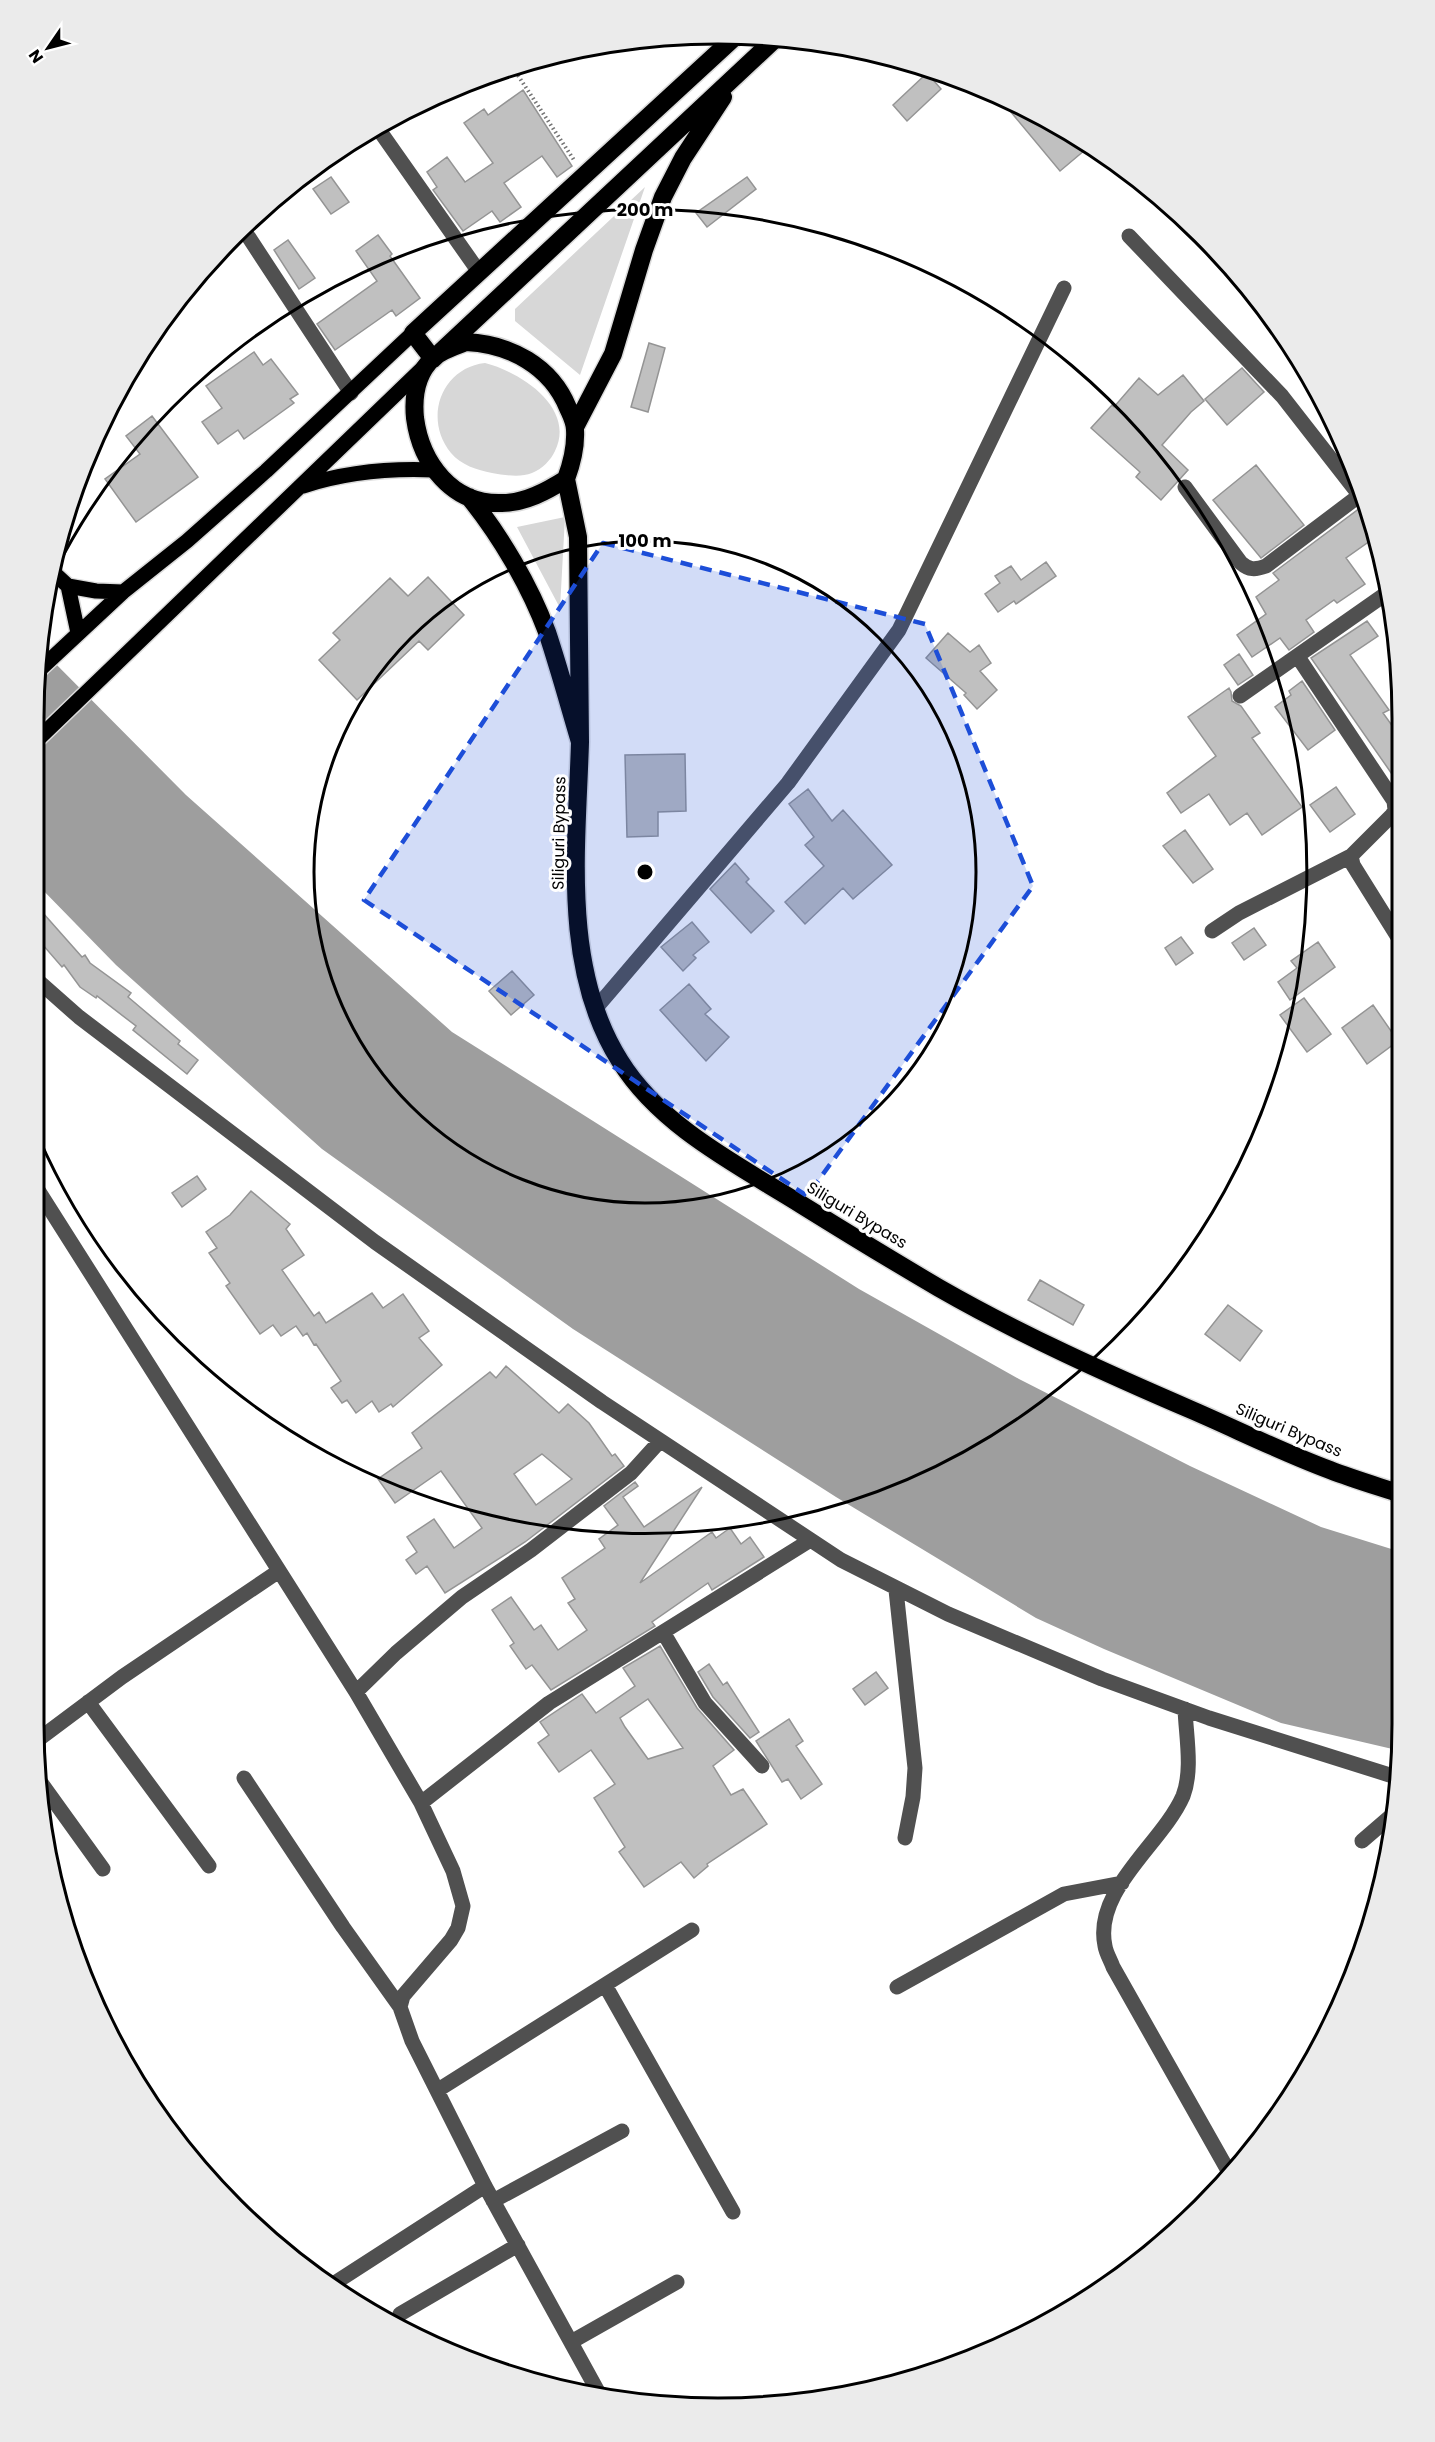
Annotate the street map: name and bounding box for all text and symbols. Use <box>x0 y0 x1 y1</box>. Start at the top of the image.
north arrow <box>18 18 78 78</box>
text: N <box>23 45 49 68</box>
text: 200 m <box>617 197 673 222</box>
text: 100 m <box>618 528 672 553</box>
street label: Siliguri Bypass <box>547 776 571 890</box>
centre of rings <box>635 862 655 882</box>
street label: Siliguri Bypass <box>802 1176 912 1254</box>
street label: Siliguri Bypass <box>1232 1397 1346 1463</box>

